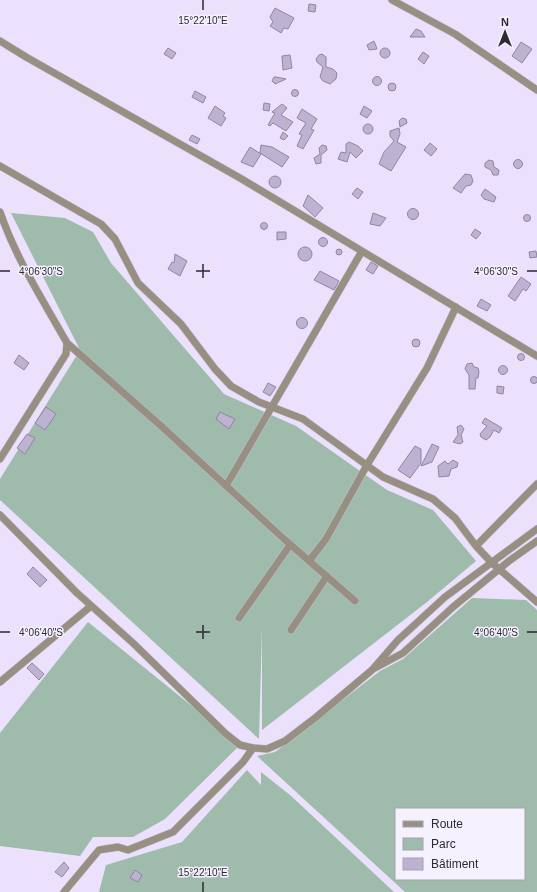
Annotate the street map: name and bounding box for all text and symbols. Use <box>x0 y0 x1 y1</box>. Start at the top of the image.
north arrow <box>485 12 525 52</box>
text: 15°22'10"E <box>178 15 228 26</box>
text: N <box>501 16 509 28</box>
text: 4°06'30"S <box>19 266 63 277</box>
text: 4°06'30"S <box>474 266 518 277</box>
text: 4°06'40"S <box>19 627 63 638</box>
text: 4°06'40"S <box>474 627 518 638</box>
legend <box>395 808 525 880</box>
text: Route <box>431 817 463 831</box>
text: Parc <box>431 837 456 851</box>
text: Bâtiment <box>431 857 479 871</box>
text: 15°22'10"E <box>178 867 228 878</box>

